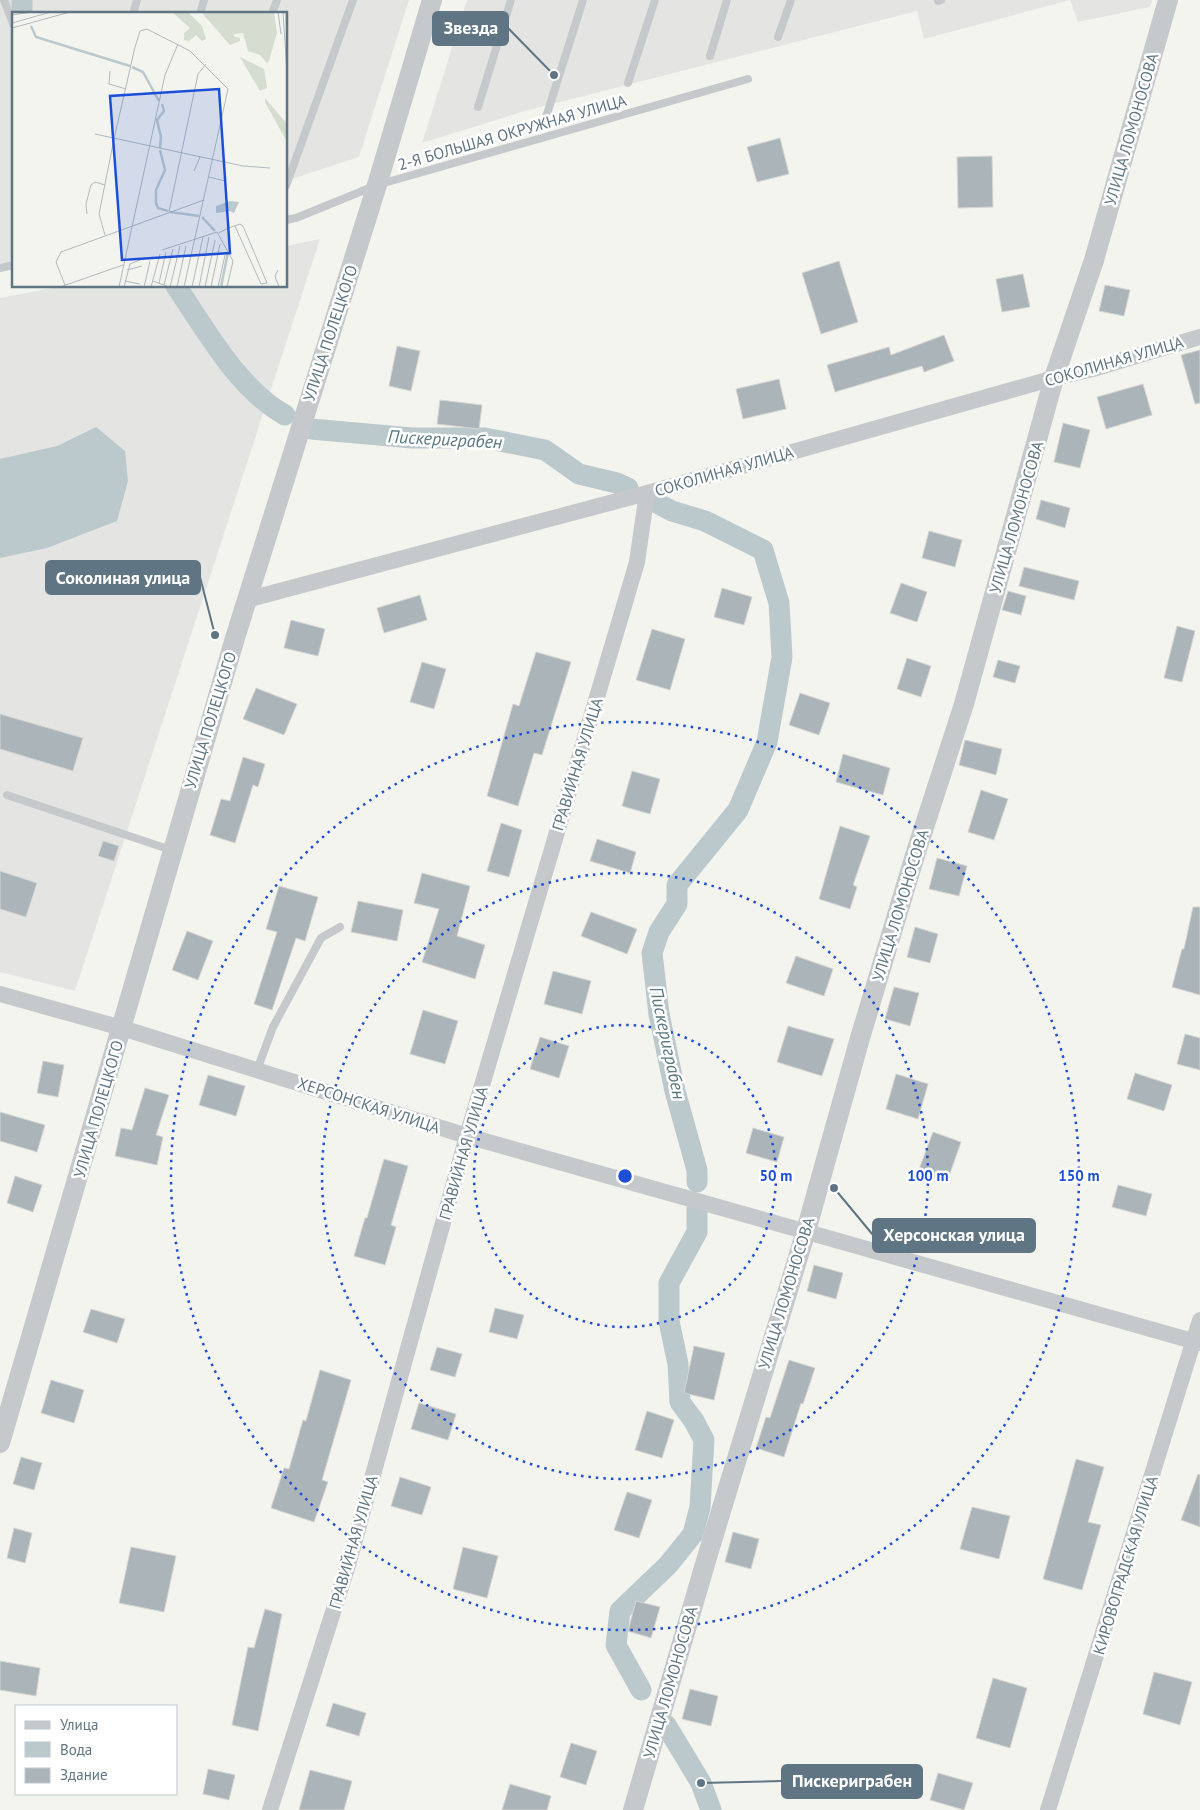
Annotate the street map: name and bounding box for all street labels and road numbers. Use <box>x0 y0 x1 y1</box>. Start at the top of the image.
street label: УЛИЦА ЛОМОНОСОВА <box>1100 50 1163 208</box>
street label: 2-Я БОЛЬШАЯ ОКРУЖНАЯ УЛИЦА <box>395 90 629 174</box>
street label: УЛИЦА ПОЛЕЦКОГО <box>299 262 361 404</box>
street label: СОКОЛИНАЯ УЛИЦА <box>1042 331 1186 390</box>
street label: УЛИЦА ЛОМОНОСОВА <box>985 438 1048 596</box>
street label: СОКОЛИНАЯ УЛИЦА <box>652 441 796 500</box>
street label: УЛИЦА ПОЛЕЦКОГО <box>180 649 240 791</box>
street label: ГРАВИЙНАЯ УЛИЦА <box>547 694 607 833</box>
street label: УЛИЦА ЛОМОНОСОВА <box>867 826 933 983</box>
street label: УЛИЦА ПОЛЕЦКОГО <box>69 1038 127 1180</box>
street label: ХЕРСОНСКАЯ УЛИЦА <box>295 1073 443 1138</box>
street label: ГРАВИЙНАЯ УЛИЦА <box>434 1083 492 1222</box>
street label: УЛИЦА ЛОМОНОСОВА <box>753 1214 819 1371</box>
street label: ГРАВИЙНАЯ УЛИЦА <box>324 1472 382 1611</box>
street label: КИРОВОГРАДСКАЯ УЛИЦА <box>1088 1473 1162 1657</box>
street label: УЛИЦА ЛОМОНОСОВА <box>639 1603 702 1761</box>

